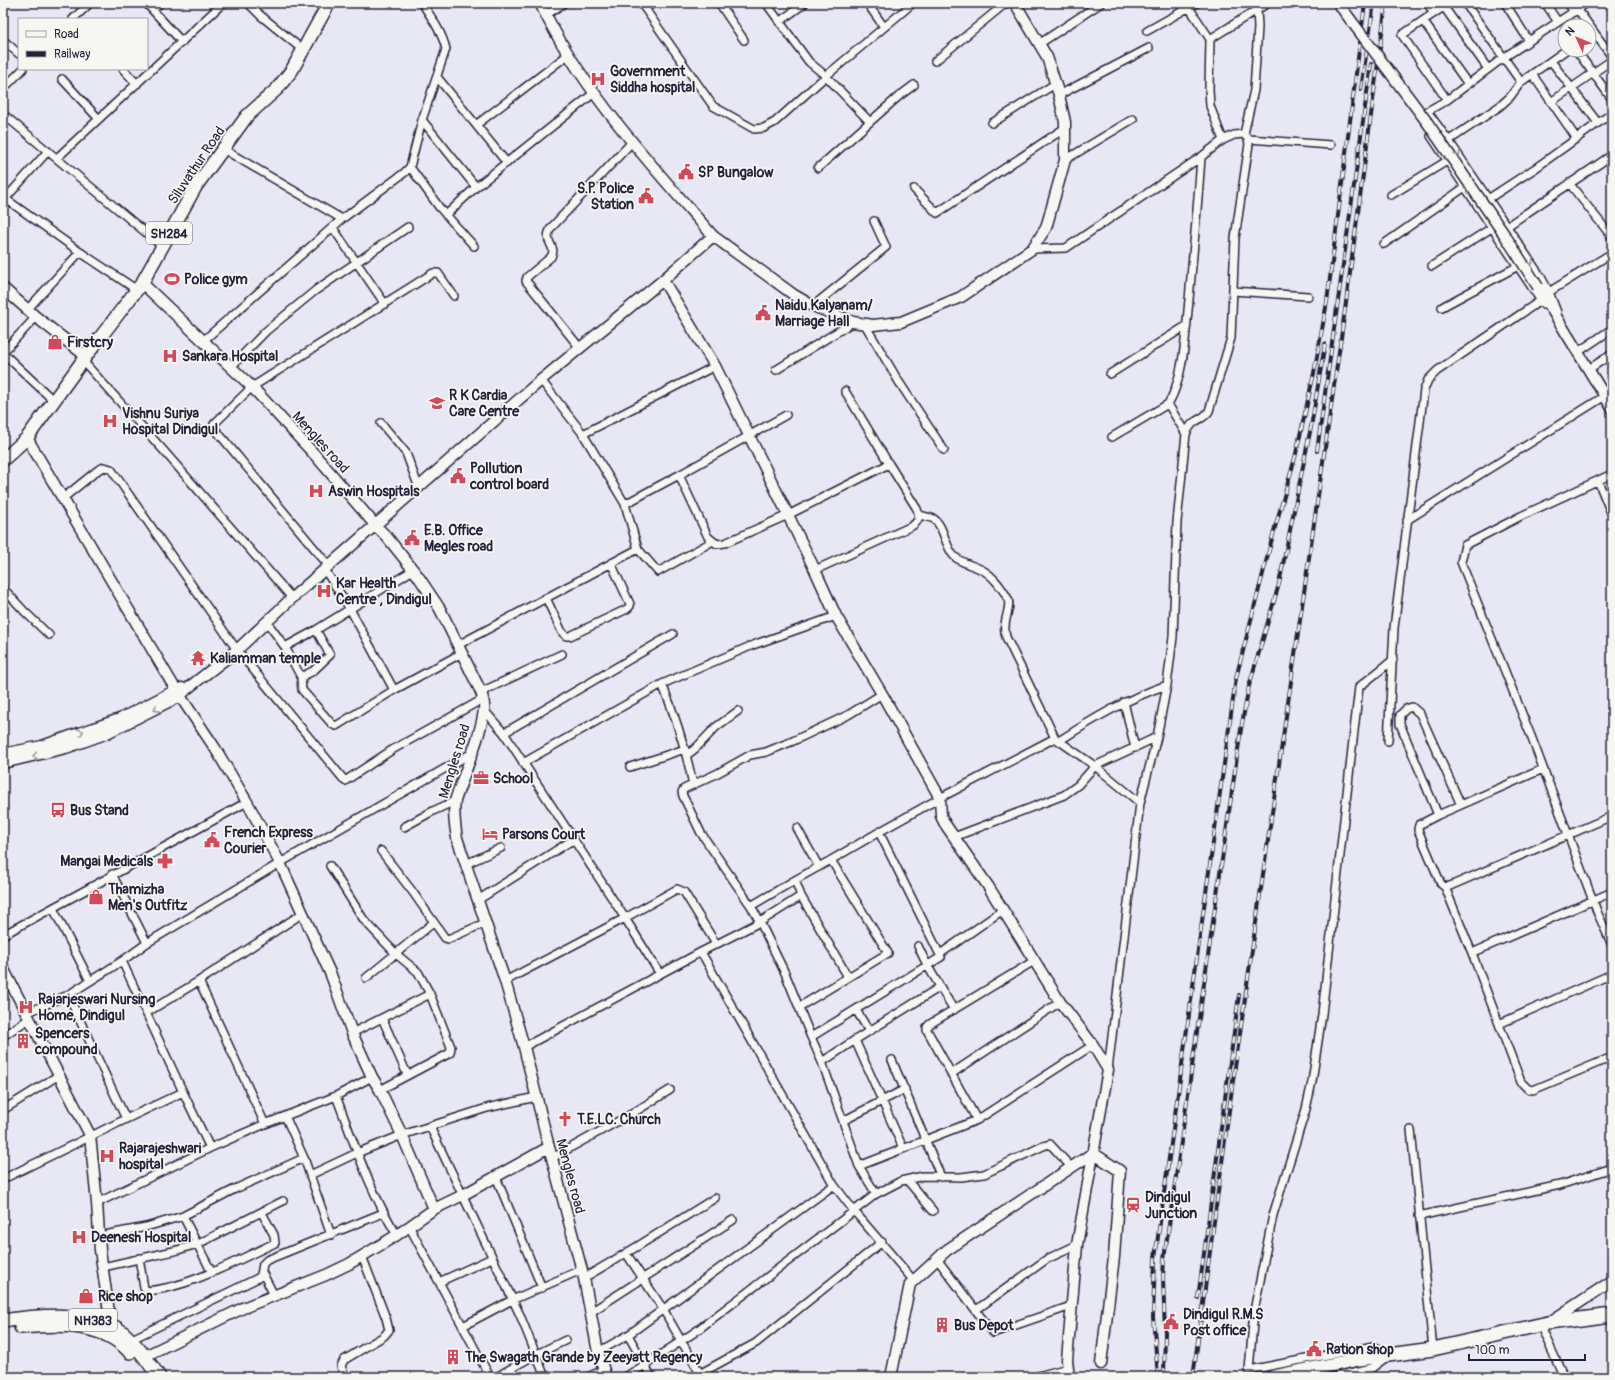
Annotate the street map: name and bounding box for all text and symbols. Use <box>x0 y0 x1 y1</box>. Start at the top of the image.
legend <box>18 18 148 70</box>
north arrow <box>1557 18 1597 58</box>
text: N <box>1563 24 1578 39</box>
text: Road <box>54 27 79 42</box>
text: Railway <box>54 47 90 62</box>
place label: Government Siddha hospital <box>610 63 695 96</box>
hospital icon: Government Siddha hospital <box>589 70 607 88</box>
street label: Siluvathur Road <box>164 123 229 207</box>
one-way arrow <box>1453 150 1460 157</box>
public building icon: SP Bungalow <box>677 163 695 181</box>
place label: SP Bungalow <box>698 164 774 181</box>
place label: S.P. Police Station <box>577 180 635 213</box>
public building icon: S.P. Police Station <box>637 187 655 205</box>
road number: SH284 <box>146 222 192 244</box>
one-way arrow <box>1526 258 1534 265</box>
sports icon: Police gym <box>163 270 181 288</box>
place label: Police gym <box>184 271 248 288</box>
place label: Naidu Kalyanam/ Marriage Hall <box>775 297 873 330</box>
public building icon: Naidu Kalyanam/ Marriage Hall <box>754 304 772 322</box>
shop icon: Firstcry <box>46 333 64 351</box>
place label: Firstcry <box>67 334 113 351</box>
hospital icon: Sankara Hospital <box>161 347 179 365</box>
place label: Sankara Hospital <box>182 348 278 365</box>
place label: R K Cardia Care Centre <box>449 387 520 420</box>
school or university icon: R K Cardia Care Centre <box>428 394 446 412</box>
place label: Vishnu Suriya Hospital Dindigul <box>122 405 218 438</box>
street label: Mengles road <box>289 408 353 477</box>
hospital icon: Vishnu Suriya Hospital Dindigul <box>101 412 119 430</box>
place label: Pollution control board <box>469 460 549 493</box>
public building icon: Pollution control board <box>449 467 467 485</box>
hospital icon: Aswin Hospitals <box>307 482 325 500</box>
place label: Aswin Hospitals <box>328 483 420 500</box>
place label: E.B. Office Megles road <box>424 522 493 555</box>
public building icon: E.B. Office Megles road <box>403 529 421 547</box>
place label: Kar Health Centre , Dindigul <box>336 575 432 608</box>
hospital icon: Kar Health Centre , Dindigul <box>315 582 333 600</box>
temple icon: Kaliamman temple <box>189 649 207 667</box>
place label: Kaliamman temple <box>210 650 322 667</box>
one-way arrow <box>153 704 160 712</box>
street label: Mengles road <box>435 722 474 800</box>
one-way arrow <box>77 729 84 737</box>
one-way arrow <box>32 751 39 759</box>
office icon: School <box>472 769 490 787</box>
place label: School <box>493 770 533 787</box>
bus stop icon: Bus Stand <box>49 801 67 819</box>
place label: Bus Stand <box>70 802 129 819</box>
place label: French Express Courier <box>224 824 313 857</box>
hotel icon: Parsons Court <box>481 825 499 843</box>
place label: Parsons Court <box>502 826 585 843</box>
public building icon: French Express Courier <box>203 831 221 849</box>
pharmacy icon: Mangai Medicals <box>156 852 174 870</box>
place label: Mangai Medicals <box>60 853 154 870</box>
place label: Thamizha Men's Outfitz <box>107 881 188 914</box>
shop icon: Thamizha Men's Outfitz <box>87 888 105 906</box>
place label: Rajarjeswari Nursing Home, Dindigul <box>38 991 155 1024</box>
hospital icon: Rajarjeswari Nursing Home, Dindigul <box>17 998 35 1016</box>
place label: Spencers compound <box>34 1025 98 1058</box>
building icon: Spencers compound <box>14 1032 32 1050</box>
church icon: T.E.LC. Church <box>556 1110 574 1128</box>
place label: T.E.LC. Church <box>576 1111 661 1128</box>
street label: Mengles road <box>552 1137 589 1216</box>
place label: Rajarajeshwari hospital <box>119 1140 202 1173</box>
hospital icon: Rajarajeshwari hospital <box>98 1147 116 1165</box>
place label: Dindigul Junction <box>1145 1189 1197 1222</box>
station icon: Dindigul Junction <box>1124 1196 1142 1214</box>
hospital icon: Deenesh Hospital <box>70 1228 88 1246</box>
place label: Deenesh Hospital <box>91 1229 191 1246</box>
shop icon: Rice shop <box>77 1287 95 1305</box>
place label: Rice shop <box>98 1288 153 1305</box>
place label: Dindigul R.M.S Post office <box>1183 1306 1263 1339</box>
road number: NH383 <box>69 1309 117 1331</box>
public building icon: Dindigul R.M.S Post office <box>1162 1313 1180 1331</box>
building icon: Bus Depot <box>933 1316 951 1334</box>
place label: Bus Depot <box>954 1317 1014 1334</box>
scale bar <box>1469 1336 1585 1362</box>
public building icon: Ration shop <box>1305 1340 1323 1358</box>
place label: Ration shop <box>1326 1341 1394 1358</box>
text: 100 m <box>1475 1343 1510 1358</box>
building icon: The Swagath Grande by Zeeyatt Regency <box>444 1348 462 1366</box>
place label: The Swagath Grande by Zeeyatt Regency <box>464 1349 702 1366</box>

